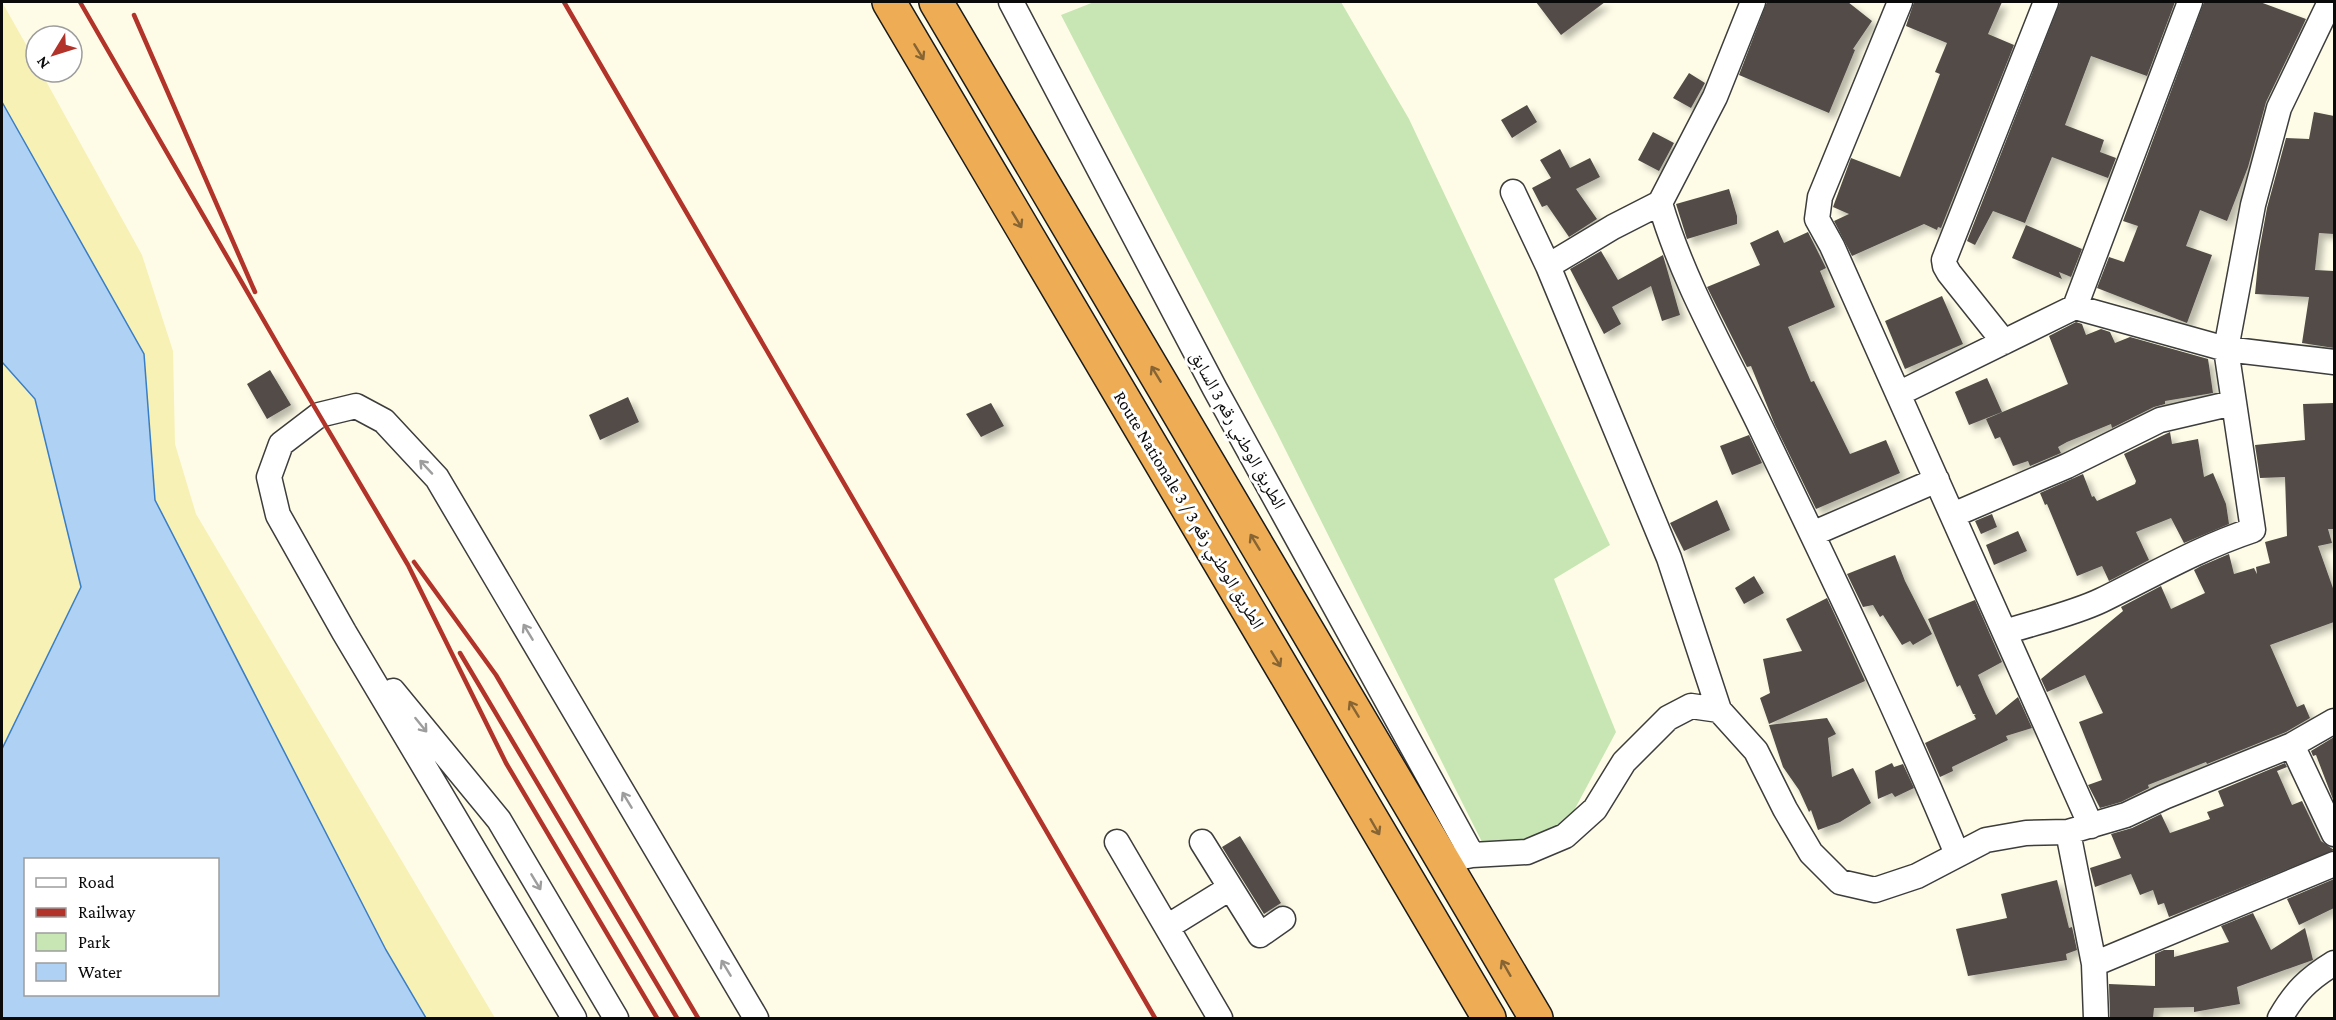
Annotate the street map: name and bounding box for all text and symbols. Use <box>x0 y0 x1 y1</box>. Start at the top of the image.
north arrow <box>24 24 84 84</box>
one-way arrow <box>913 43 925 60</box>
text: N <box>32 53 53 72</box>
one-way arrow <box>1012 211 1024 228</box>
street label: الطريق الوطني رقم 3 السابق <box>1182 347 1290 515</box>
one-way arrow <box>1149 366 1161 383</box>
street label: Route Nationale 3 / الطريق الوطني رقم 3 <box>1106 387 1268 635</box>
one-way arrow <box>419 459 433 474</box>
one-way arrow <box>1249 534 1261 551</box>
one-way arrow <box>522 624 533 642</box>
one-way arrow <box>1271 650 1283 667</box>
one-way arrow <box>1348 701 1360 718</box>
one-way arrow <box>415 717 428 733</box>
one-way arrow <box>621 792 633 809</box>
one-way arrow <box>1370 818 1382 835</box>
legend <box>24 858 219 996</box>
text: Road <box>78 872 115 892</box>
one-way arrow <box>531 873 542 891</box>
text: Railway <box>78 902 136 922</box>
text: Park <box>78 932 110 952</box>
one-way arrow <box>720 960 732 977</box>
one-way arrow <box>1500 960 1512 977</box>
text: Water <box>78 962 123 982</box>

